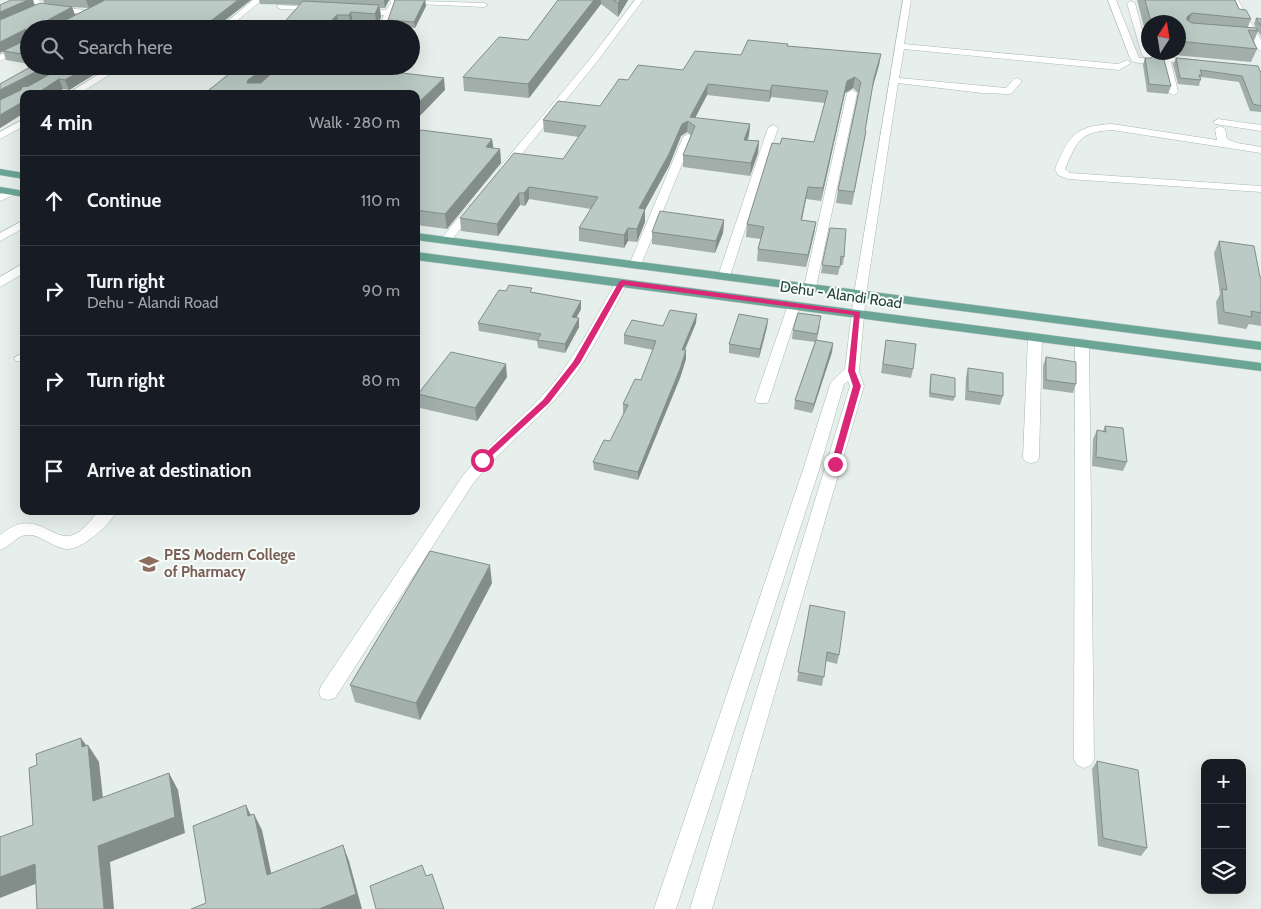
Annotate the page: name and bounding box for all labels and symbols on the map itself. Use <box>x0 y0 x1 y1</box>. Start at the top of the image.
north arrow <box>1141 15 1186 60</box>
street label: Dehu - Alandi Road <box>779 278 903 312</box>
route start <box>471 449 494 472</box>
route end <box>824 453 847 476</box>
place label: PES Modern College of Pharmacy <box>164 546 296 581</box>
school or university icon: PES Modern College of Pharmacy <box>138 553 160 575</box>

